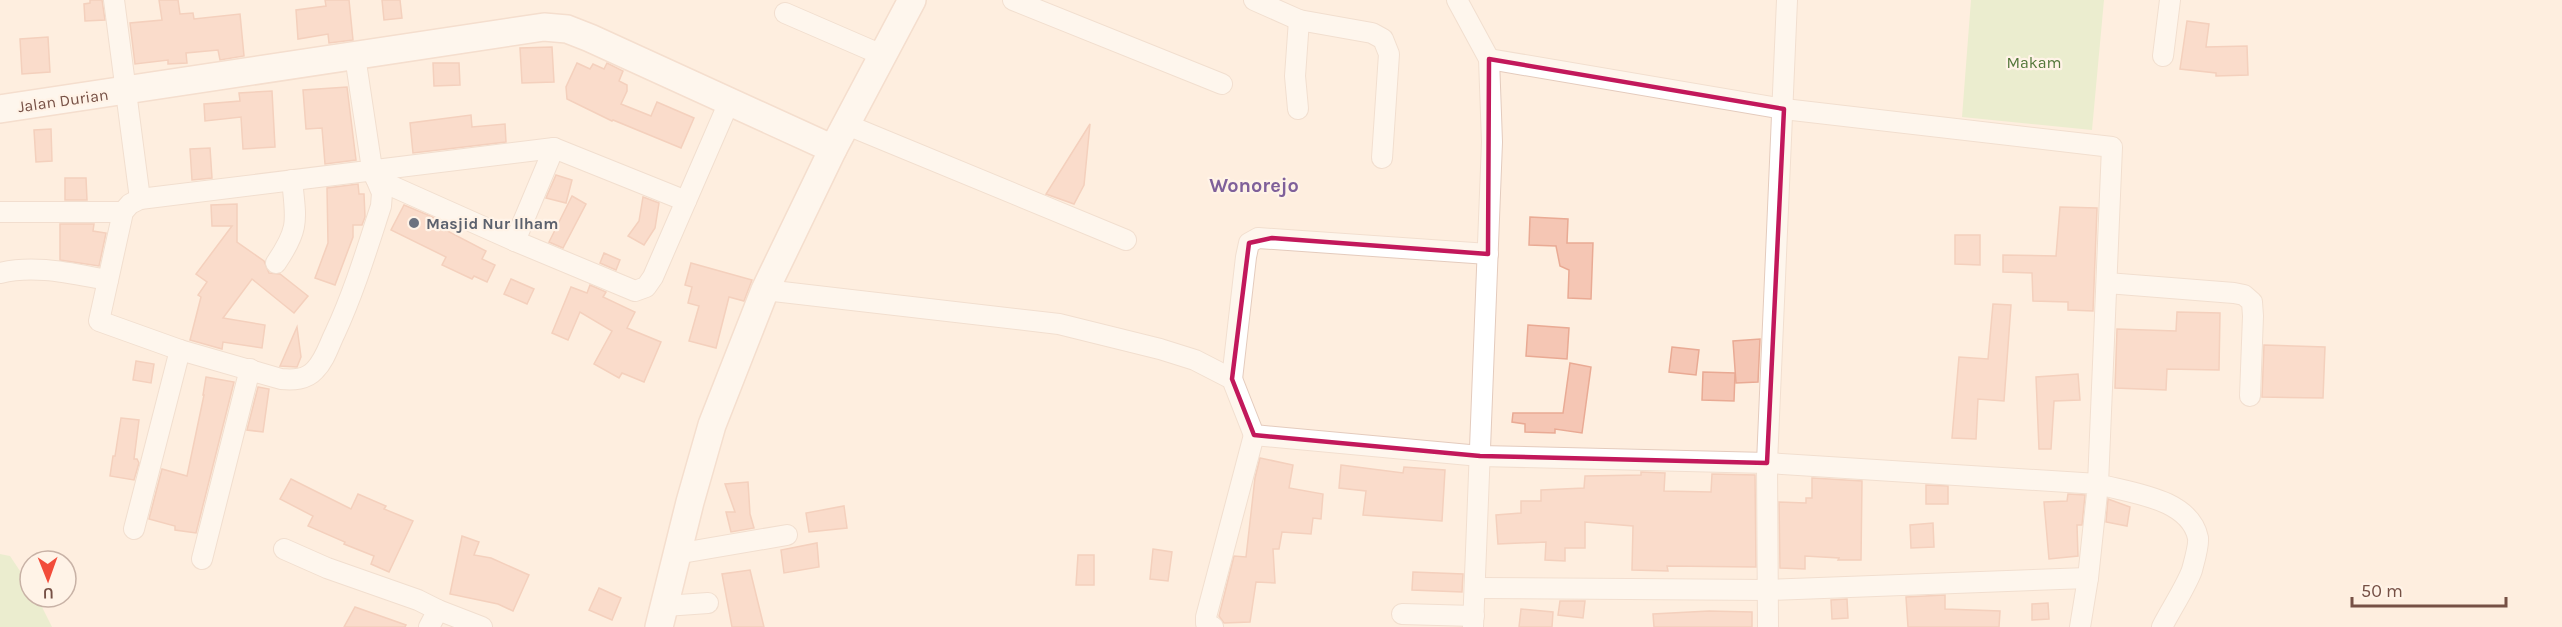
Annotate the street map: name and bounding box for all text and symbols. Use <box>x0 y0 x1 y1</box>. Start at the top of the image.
park label: Makam <box>2006 53 2062 72</box>
street label: Jalan Durian <box>17 85 110 116</box>
district label: Wonorejo <box>1209 174 1299 197</box>
place label: Masjid Nur Ilham <box>426 214 558 233</box>
marker: Masjid Nur Ilham <box>407 216 421 230</box>
north arrow <box>18 549 78 609</box>
scale bar <box>2352 570 2506 608</box>
text: 50 m <box>2361 580 2403 602</box>
text: U <box>43 584 54 603</box>

